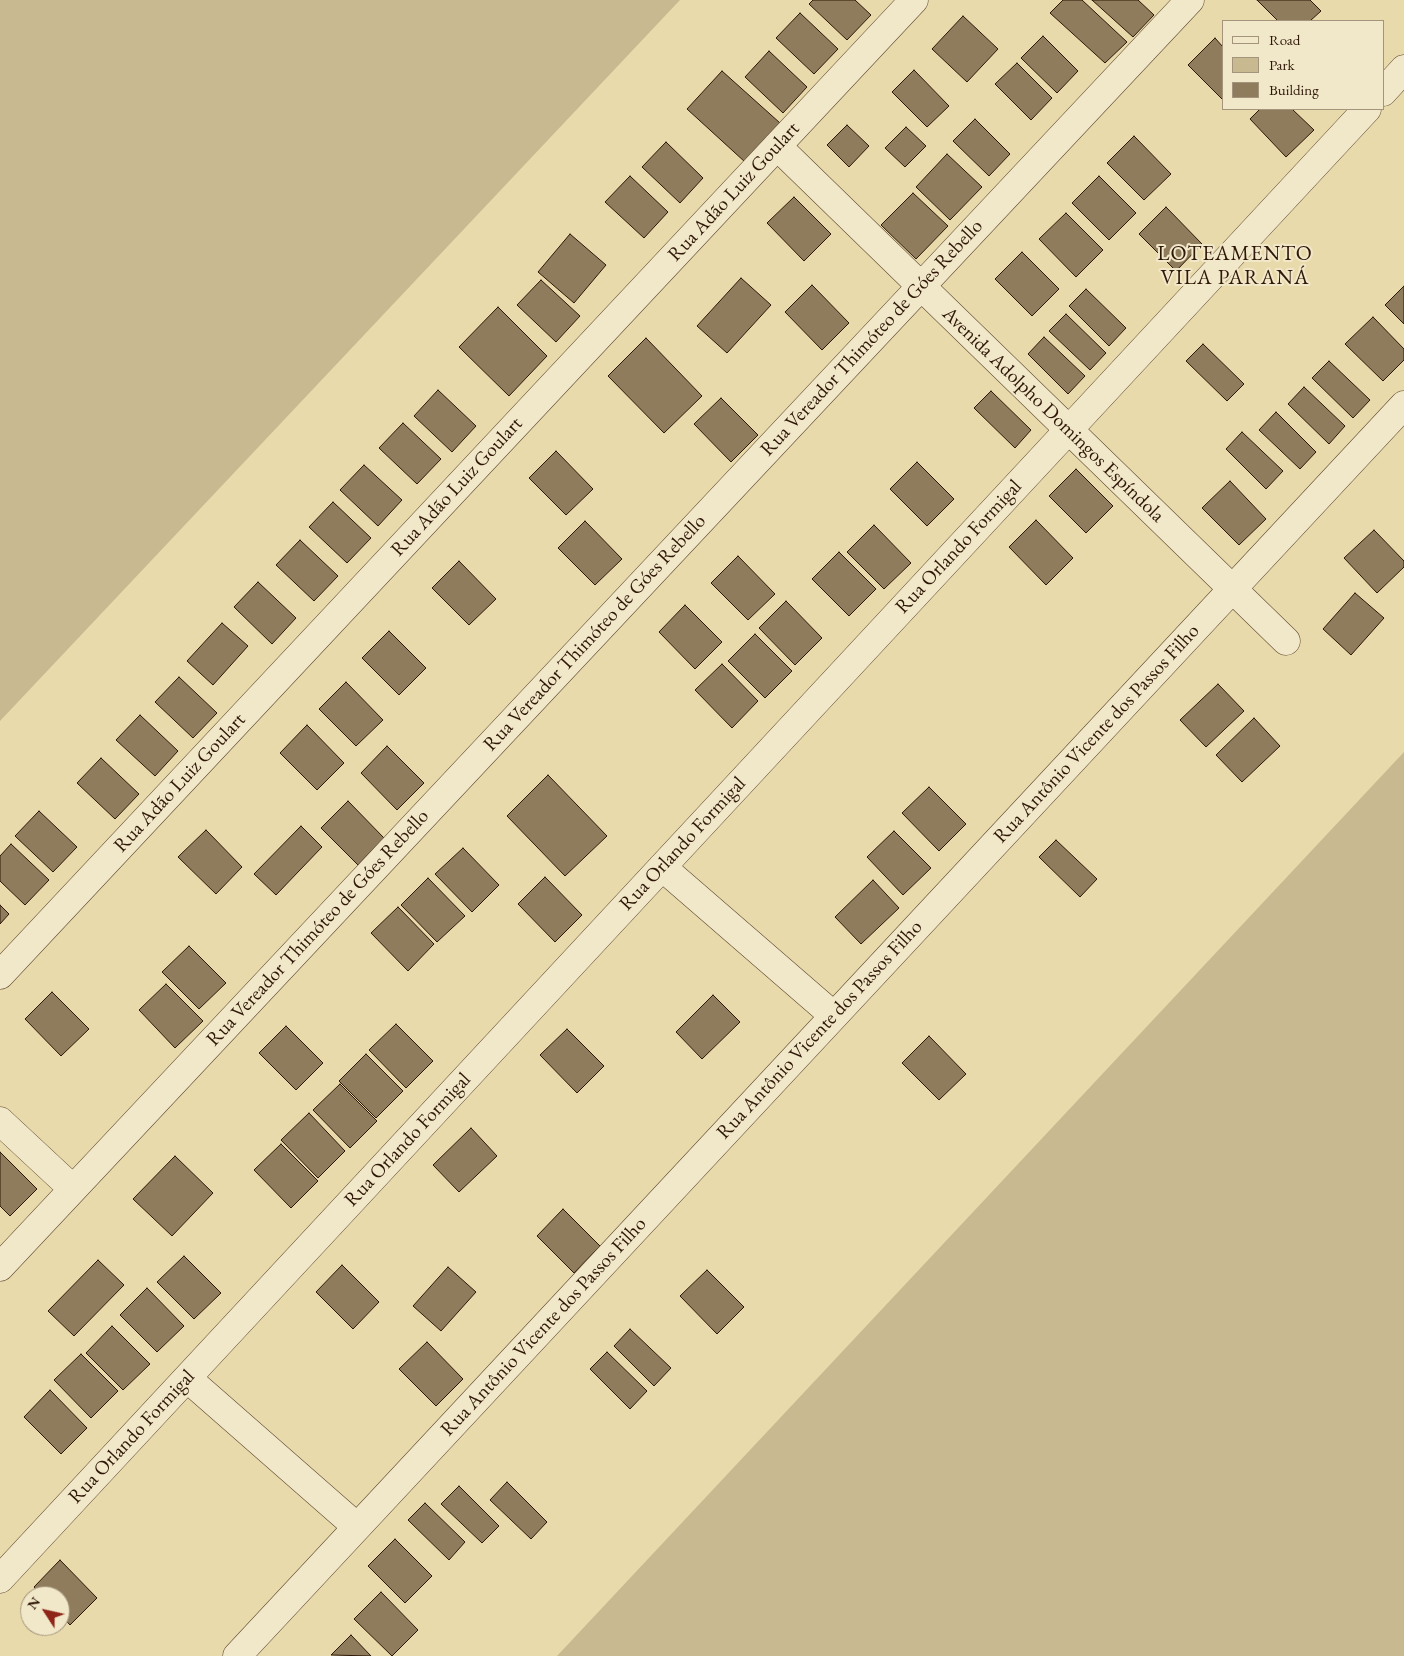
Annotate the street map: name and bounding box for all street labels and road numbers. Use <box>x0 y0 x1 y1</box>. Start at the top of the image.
street label: Rua Adão Luiz Goulart <box>663 117 805 267</box>
street label: Rua Vereador Thimóteo de Góes Rebello <box>756 215 988 461</box>
street label: Avenida Adolpho Domingos Espíndola <box>937 302 1169 528</box>
street label: Rua Adão Luiz Goulart <box>386 412 528 562</box>
street label: Rua Orlando Formigal <box>891 475 1027 619</box>
street label: Rua Vereador Thimóteo de Góes Rebello <box>479 510 711 756</box>
street label: Rua Antônio Vicente dos Passos Filho <box>989 619 1205 849</box>
street label: Rua Adão Luiz Goulart <box>109 708 251 858</box>
street label: Rua Orlando Formigal <box>615 772 751 916</box>
street label: Rua Vereador Thimóteo de Góes Rebello <box>202 805 434 1051</box>
street label: Rua Antônio Vicente dos Passos Filho <box>712 915 928 1145</box>
street label: Rua Orlando Formigal <box>340 1068 476 1212</box>
street label: Rua Antônio Vicente dos Passos Filho <box>436 1212 652 1442</box>
street label: Rua Orlando Formigal <box>64 1365 200 1509</box>

